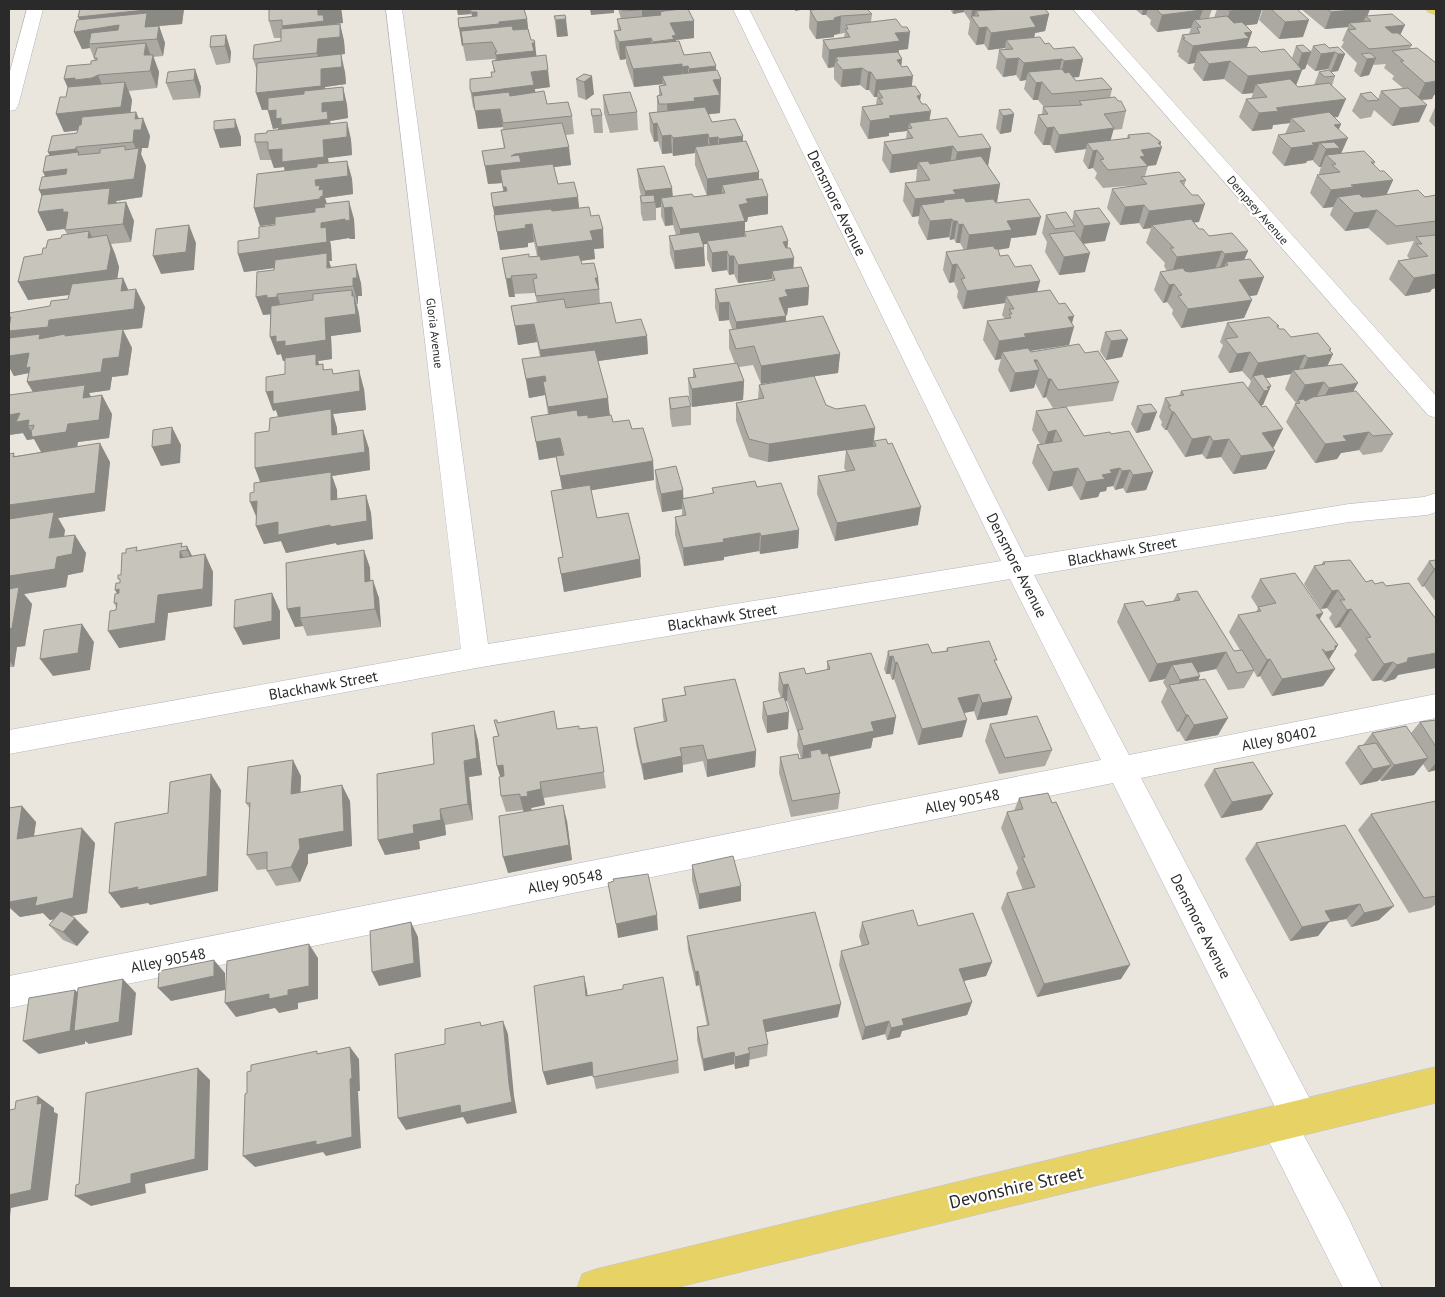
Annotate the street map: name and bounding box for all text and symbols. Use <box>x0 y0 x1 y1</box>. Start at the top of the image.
street label: Densmore Avenue <box>803 147 871 259</box>
street label: Dempsey Avenue <box>1224 172 1292 248</box>
street label: Gloria Avenue <box>423 297 447 369</box>
street label: Densmore Avenue <box>982 509 1052 621</box>
street label: Blackhawk Street <box>1066 532 1178 570</box>
street label: Blackhawk Street <box>666 599 778 635</box>
street label: Blackhawk Street <box>267 666 379 704</box>
street label: Alley 80402 <box>1240 721 1318 755</box>
street label: Alley 90548 <box>923 784 1001 818</box>
street label: Alley 90548 <box>526 864 604 898</box>
street label: Densmore Avenue <box>1166 870 1236 982</box>
street label: Alley 90548 <box>129 943 207 977</box>
street label: Devonshire Street <box>947 1160 1085 1214</box>

